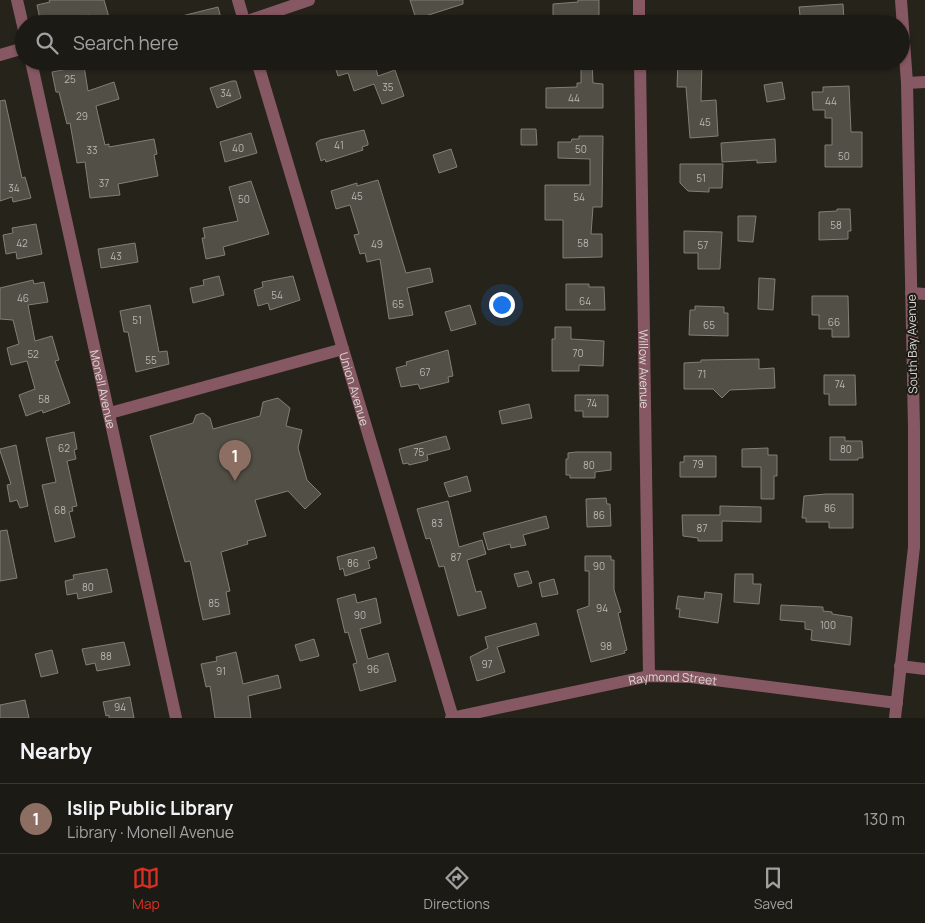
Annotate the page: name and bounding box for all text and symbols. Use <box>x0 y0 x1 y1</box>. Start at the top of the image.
search box <box>15 15 910 70</box>
icon: search <box>33 29 61 57</box>
text: Search here <box>73 30 179 56</box>
house number: 25 <box>64 72 76 86</box>
house number: 35 <box>382 80 394 94</box>
house number: 34 <box>220 86 232 100</box>
house number: 44 <box>568 91 580 105</box>
house number: 44 <box>825 94 837 108</box>
house number: 29 <box>76 109 88 123</box>
house number: 45 <box>699 115 711 129</box>
house number: 41 <box>334 138 344 152</box>
house number: 40 <box>232 141 244 155</box>
house number: 50 <box>575 142 587 156</box>
house number: 33 <box>86 143 98 157</box>
house number: 50 <box>838 149 850 163</box>
house number: 51 <box>696 171 706 185</box>
house number: 37 <box>99 176 109 190</box>
house number: 34 <box>8 181 20 195</box>
house number: 45 <box>351 189 363 203</box>
house number: 54 <box>573 190 585 204</box>
house number: 50 <box>238 192 250 206</box>
house number: 58 <box>830 218 842 232</box>
house number: 42 <box>16 236 28 250</box>
house number: 58 <box>577 236 589 250</box>
house number: 49 <box>371 237 383 251</box>
house number: 57 <box>698 238 708 252</box>
house number: 43 <box>110 249 122 263</box>
house number: 54 <box>271 288 283 302</box>
house number: 46 <box>17 291 29 305</box>
your location <box>489 292 515 318</box>
house number: 64 <box>579 294 591 308</box>
street label: South Bay Avenue <box>903 294 921 394</box>
house number: 65 <box>392 297 404 311</box>
house number: 51 <box>132 313 142 327</box>
house number: 66 <box>828 315 840 329</box>
house number: 65 <box>703 318 715 332</box>
street label: Willow Avenue <box>635 329 654 409</box>
house number: 70 <box>572 346 584 360</box>
house number: 52 <box>27 347 39 361</box>
street label: Monell Avenue <box>86 348 120 430</box>
street label: Union Avenue <box>336 350 374 428</box>
house number: 55 <box>145 353 157 367</box>
house number: 67 <box>419 365 431 379</box>
house number: 71 <box>698 367 706 381</box>
house number: 74 <box>835 377 845 391</box>
house number: 58 <box>38 392 50 406</box>
house number: 74 <box>587 396 597 410</box>
pin: 1 <box>219 440 251 481</box>
house number: 62 <box>58 441 70 455</box>
house number: 80 <box>840 442 852 456</box>
house number: 75 <box>414 445 425 459</box>
house number: 79 <box>692 457 704 471</box>
house number: 80 <box>583 458 595 472</box>
house number: 86 <box>824 501 836 515</box>
house number: 68 <box>54 503 66 517</box>
house number: 86 <box>593 508 605 522</box>
house number: 83 <box>431 516 443 530</box>
house number: 87 <box>697 521 707 535</box>
house number: 87 <box>451 550 461 564</box>
house number: 86 <box>347 556 359 570</box>
house number: 90 <box>593 559 605 573</box>
house number: 80 <box>82 580 94 594</box>
house number: 85 <box>208 596 220 610</box>
house number: 94 <box>596 601 608 615</box>
house number: 90 <box>354 608 366 622</box>
house number: 100 <box>820 618 836 632</box>
house number: 98 <box>600 639 612 653</box>
house number: 88 <box>100 649 112 663</box>
house number: 97 <box>481 657 493 671</box>
house number: 96 <box>367 662 379 676</box>
house number: 91 <box>216 664 226 678</box>
street label: Raymond Street <box>627 667 718 689</box>
house number: 94 <box>114 700 126 714</box>
text: Nearby <box>20 737 92 765</box>
text: Islip Public Library <box>67 795 233 821</box>
text: 1 <box>32 808 40 830</box>
text: 130 m <box>863 808 905 830</box>
text: Library · Monell Avenue <box>67 821 234 843</box>
tab: Map <box>132 864 160 913</box>
tab: Directions <box>424 864 490 913</box>
tab: Saved <box>754 864 793 913</box>

